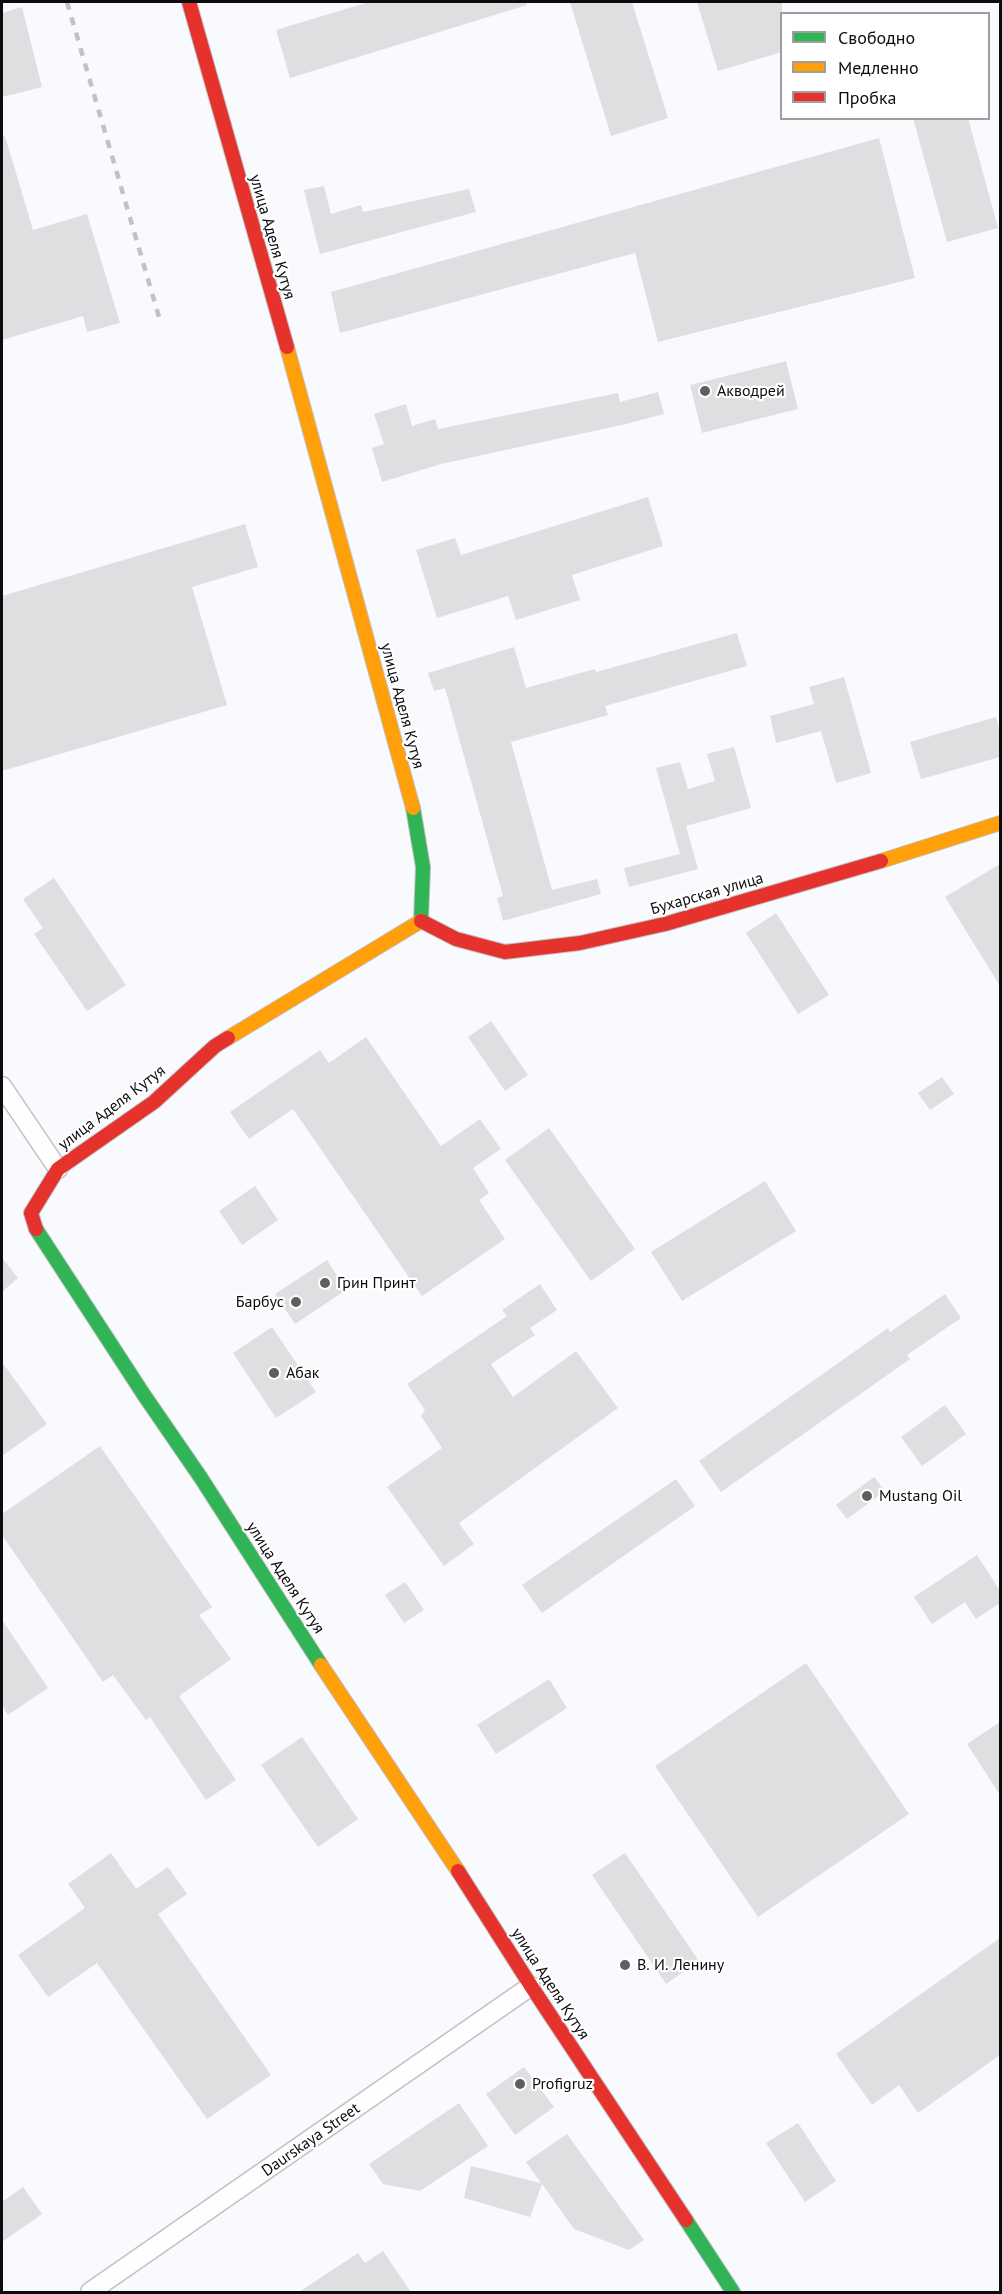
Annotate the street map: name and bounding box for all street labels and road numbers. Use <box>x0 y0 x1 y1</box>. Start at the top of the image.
street label: улица Аделя Кутуя <box>245 172 299 302</box>
street label: улица Аделя Кутуя <box>376 641 428 771</box>
street label: Бухарская улица <box>648 869 766 919</box>
street label: улица Аделя Кутуя <box>55 1061 169 1155</box>
street label: улица Аделя Кутуя <box>242 1519 328 1637</box>
street label: улица Аделя Кутуя <box>507 1925 593 2043</box>
street label: Daurskaya Street <box>258 2099 364 2181</box>

